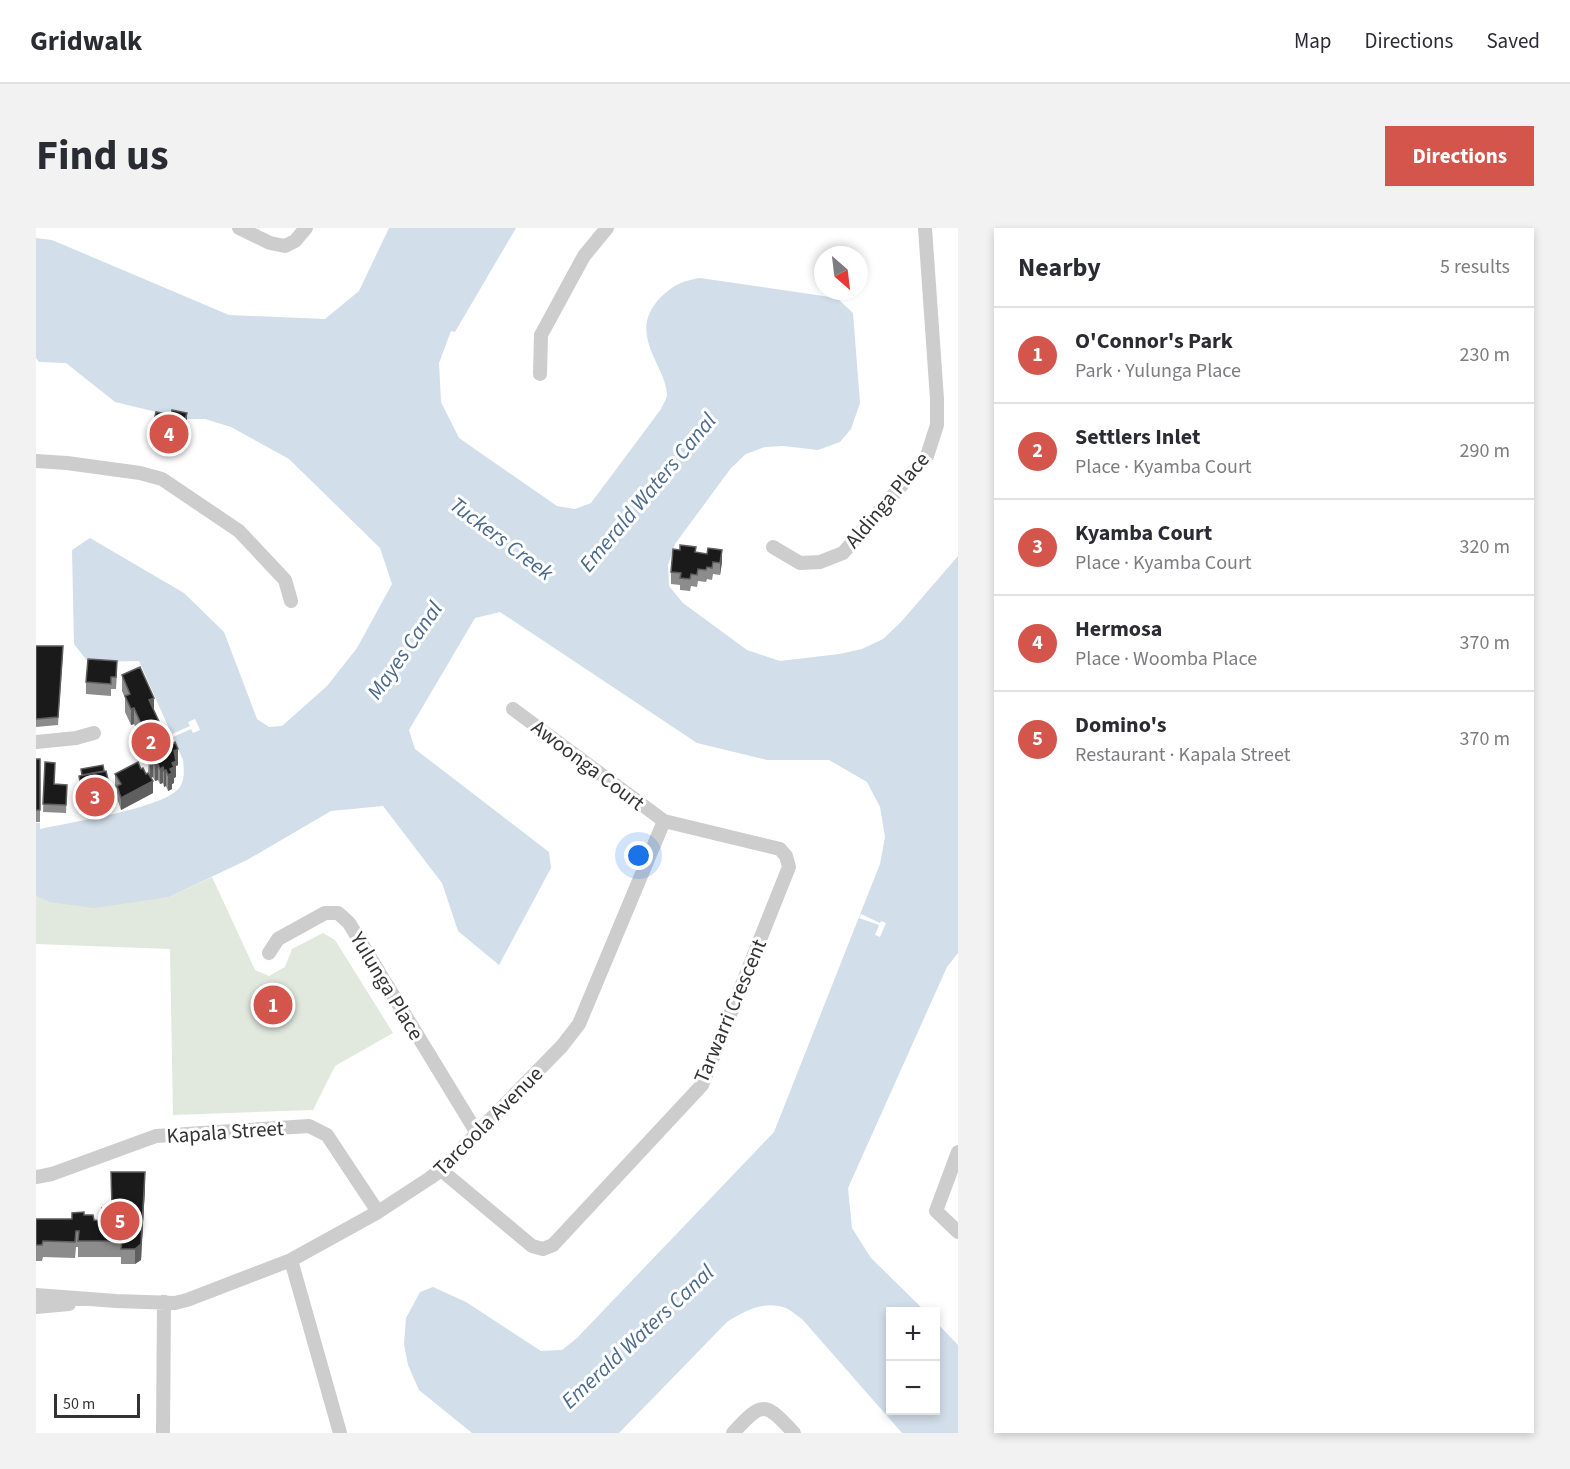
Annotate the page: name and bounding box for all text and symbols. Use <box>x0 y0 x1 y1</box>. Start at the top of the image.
text: Gridwalk <box>30 21 142 61</box>
text: Map <box>1294 26 1332 56</box>
text: Directions <box>1365 26 1453 56</box>
text: Saved <box>1486 26 1540 56</box>
text: Find us <box>36 126 169 186</box>
button: Directions <box>1385 126 1534 186</box>
north arrow <box>814 246 868 300</box>
text: Nearby <box>1018 249 1101 286</box>
text: 5 results <box>1440 253 1510 281</box>
text: O'Connor's Park <box>1075 325 1233 357</box>
text: 1 <box>1032 341 1043 369</box>
text: 230 m <box>1460 341 1510 369</box>
text: Park · Yulunga Place <box>1075 357 1241 385</box>
water label: Emerald Waters Canal <box>572 406 724 579</box>
pin: 4 <box>150 412 188 456</box>
text: Settlers Inlet <box>1075 421 1200 453</box>
text: 2 <box>1032 437 1043 465</box>
text: 290 m <box>1460 437 1510 465</box>
street label: Aldinga Place <box>838 445 936 555</box>
text: Place · Kyamba Court <box>1075 453 1252 481</box>
water label: Tuckers Creek <box>443 489 560 589</box>
text: Kyamba Court <box>1075 517 1212 549</box>
text: 3 <box>1032 533 1043 561</box>
text: 320 m <box>1460 533 1510 561</box>
text: Place · Kyamba Court <box>1075 549 1252 577</box>
water label: Mayes Canal <box>359 594 451 706</box>
text: Hermosa <box>1075 613 1162 645</box>
text: 4 <box>1032 629 1043 657</box>
text: 370 m <box>1460 629 1510 657</box>
text: Place · Woomba Place <box>1075 645 1257 673</box>
text: Domino's <box>1075 709 1166 741</box>
street label: Awoonga Court <box>525 712 651 818</box>
pin: 2 <box>132 720 170 764</box>
text: 5 <box>1032 725 1043 753</box>
text: 370 m <box>1460 725 1510 753</box>
text: Restaurant · Kapala Street <box>1075 741 1290 769</box>
pin: 3 <box>76 774 114 820</box>
your location <box>624 841 653 870</box>
street label: Yulunga Place <box>342 925 431 1046</box>
street label: Tarwarri Crescent <box>686 934 774 1088</box>
pin: 1 <box>254 982 292 1028</box>
street label: Tarcoola Avenue <box>426 1059 550 1183</box>
street label: Kapala Street <box>165 1113 285 1151</box>
pin: 5 <box>100 1198 140 1244</box>
water label: Emerald Waters Canal <box>554 1257 722 1416</box>
map controls <box>886 1307 940 1415</box>
button: + <box>886 1307 940 1361</box>
button: − <box>886 1361 940 1415</box>
scale bar <box>54 1391 140 1418</box>
text: 50 m <box>63 1393 95 1415</box>

